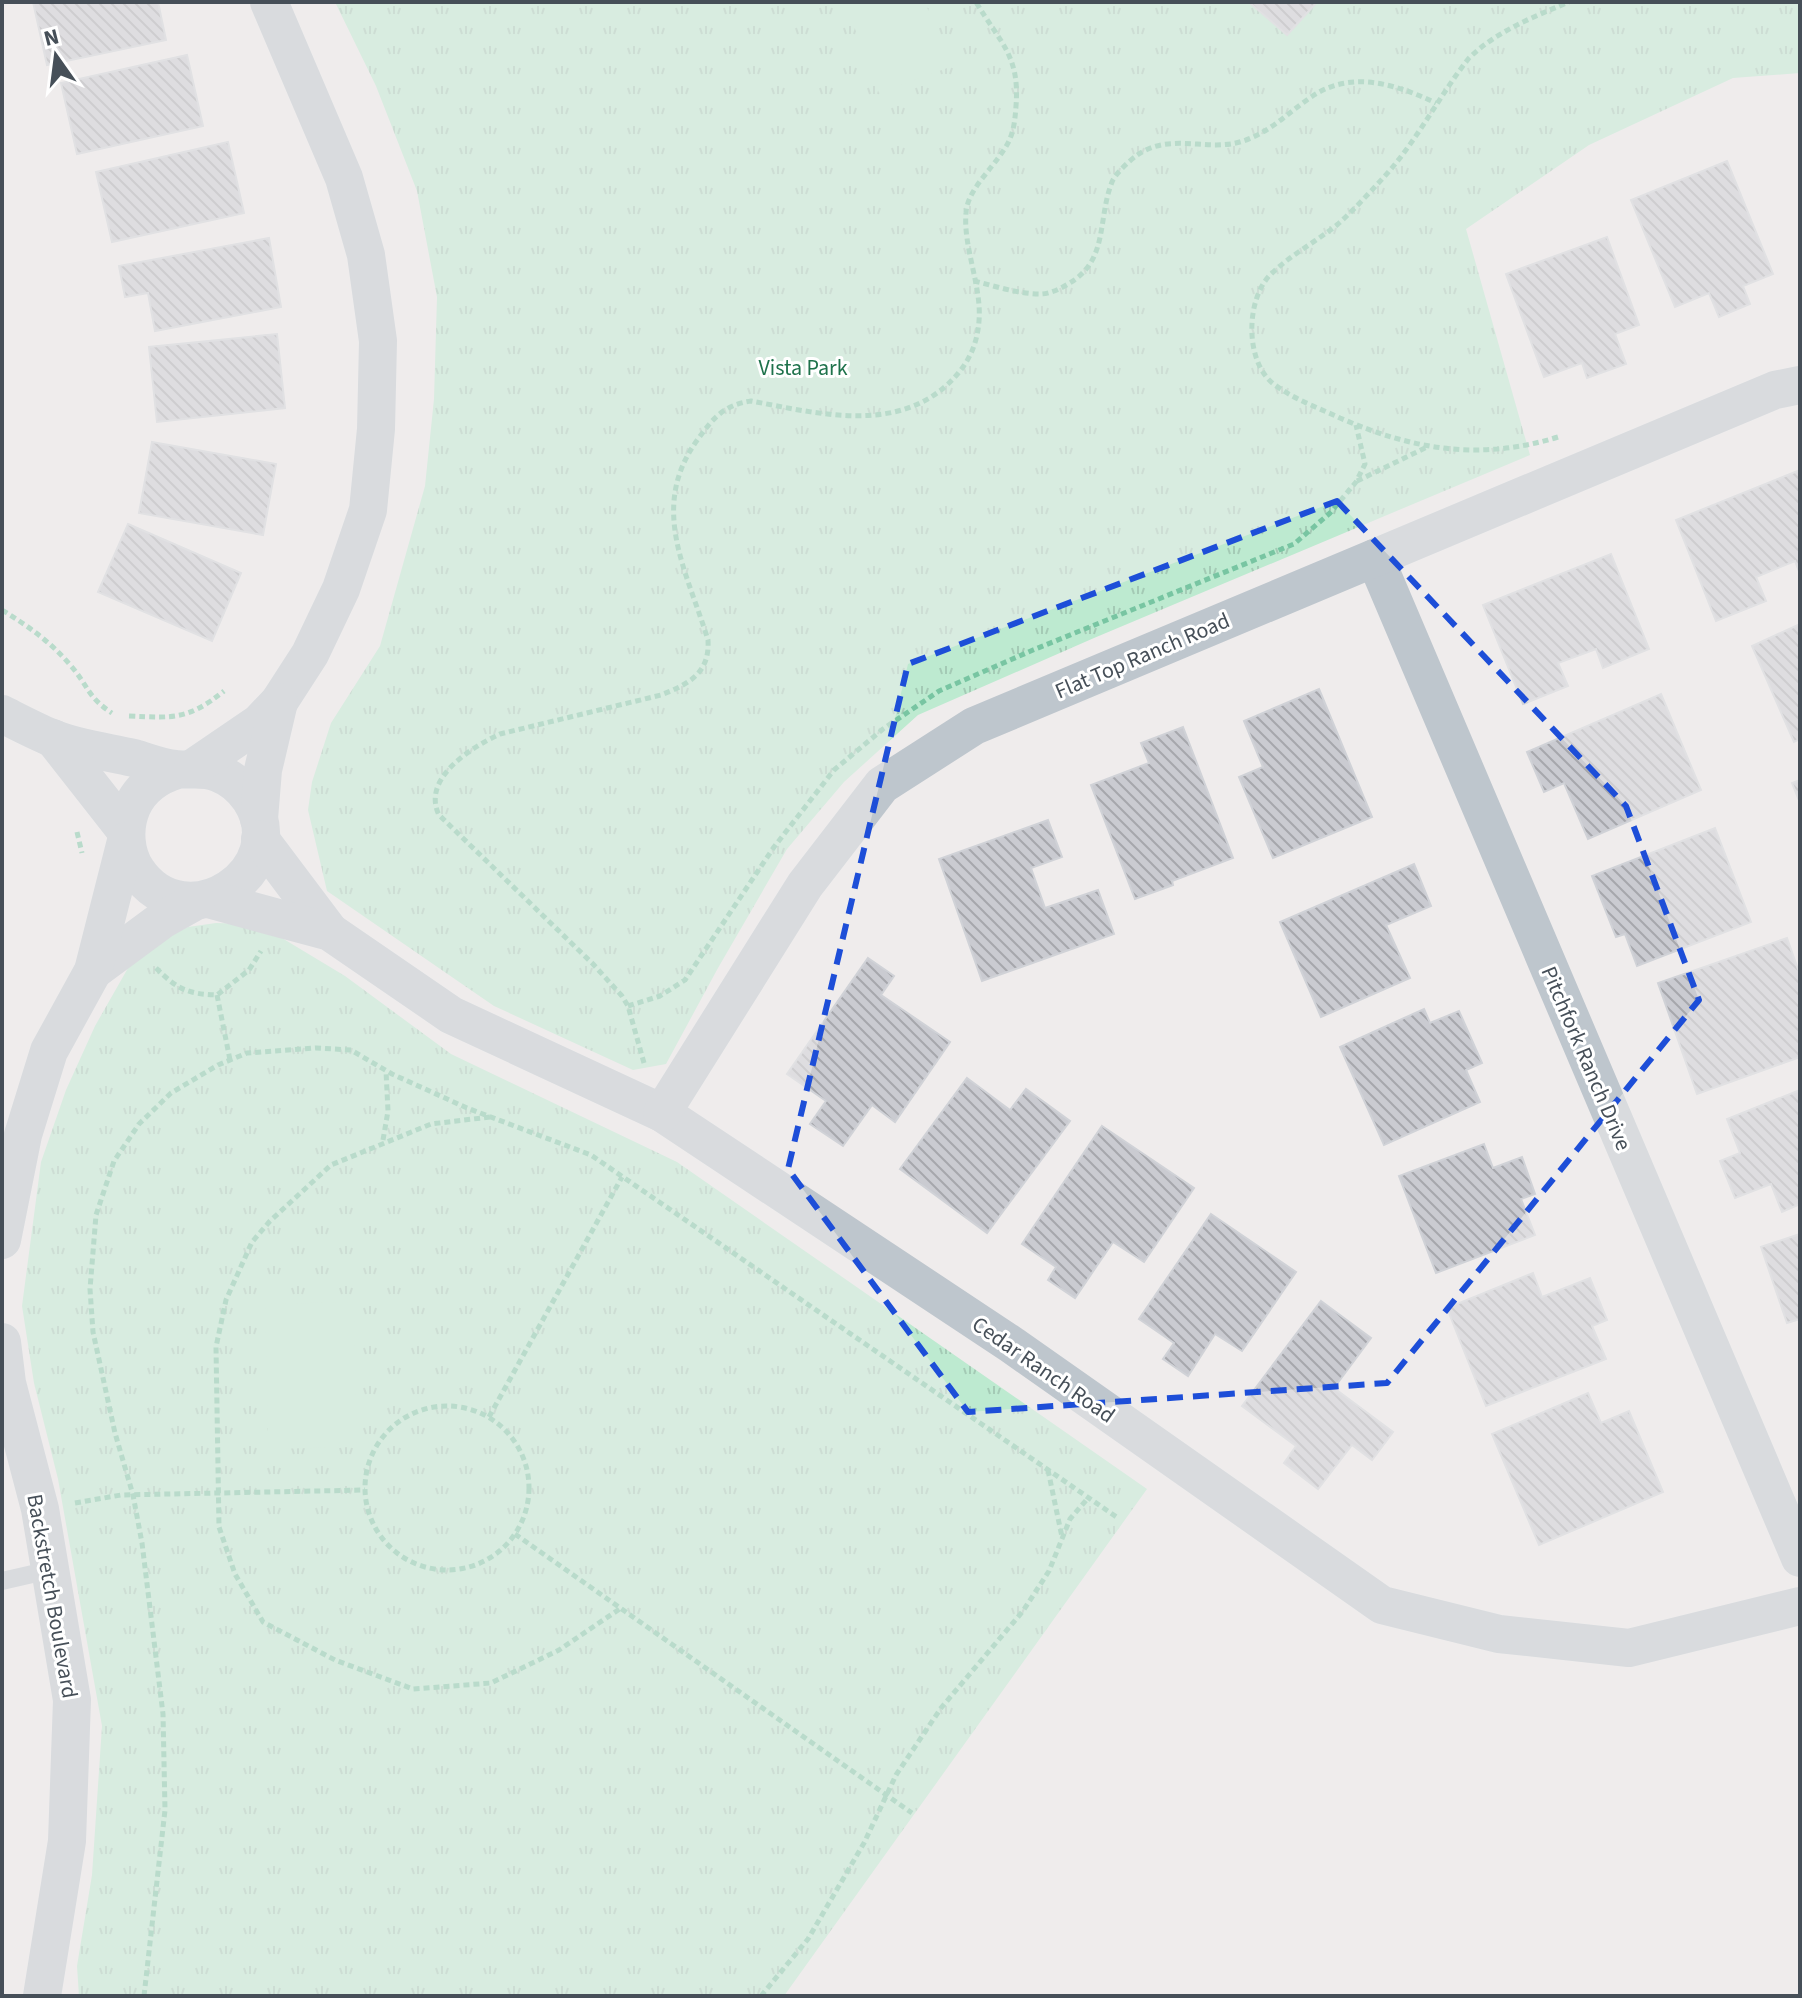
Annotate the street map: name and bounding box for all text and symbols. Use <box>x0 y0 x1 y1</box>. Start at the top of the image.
north arrow <box>16 16 96 96</box>
text: N <box>40 20 62 55</box>
park label: Vista Park <box>758 352 848 384</box>
street label: Flat Top Ranch Road <box>1050 605 1235 707</box>
street label: Pitchfork Ranch Drive <box>1533 961 1639 1156</box>
street label: Cedar Ranch Road <box>965 1309 1121 1431</box>
street label: Backstretch Boulevard <box>18 1492 86 1701</box>

